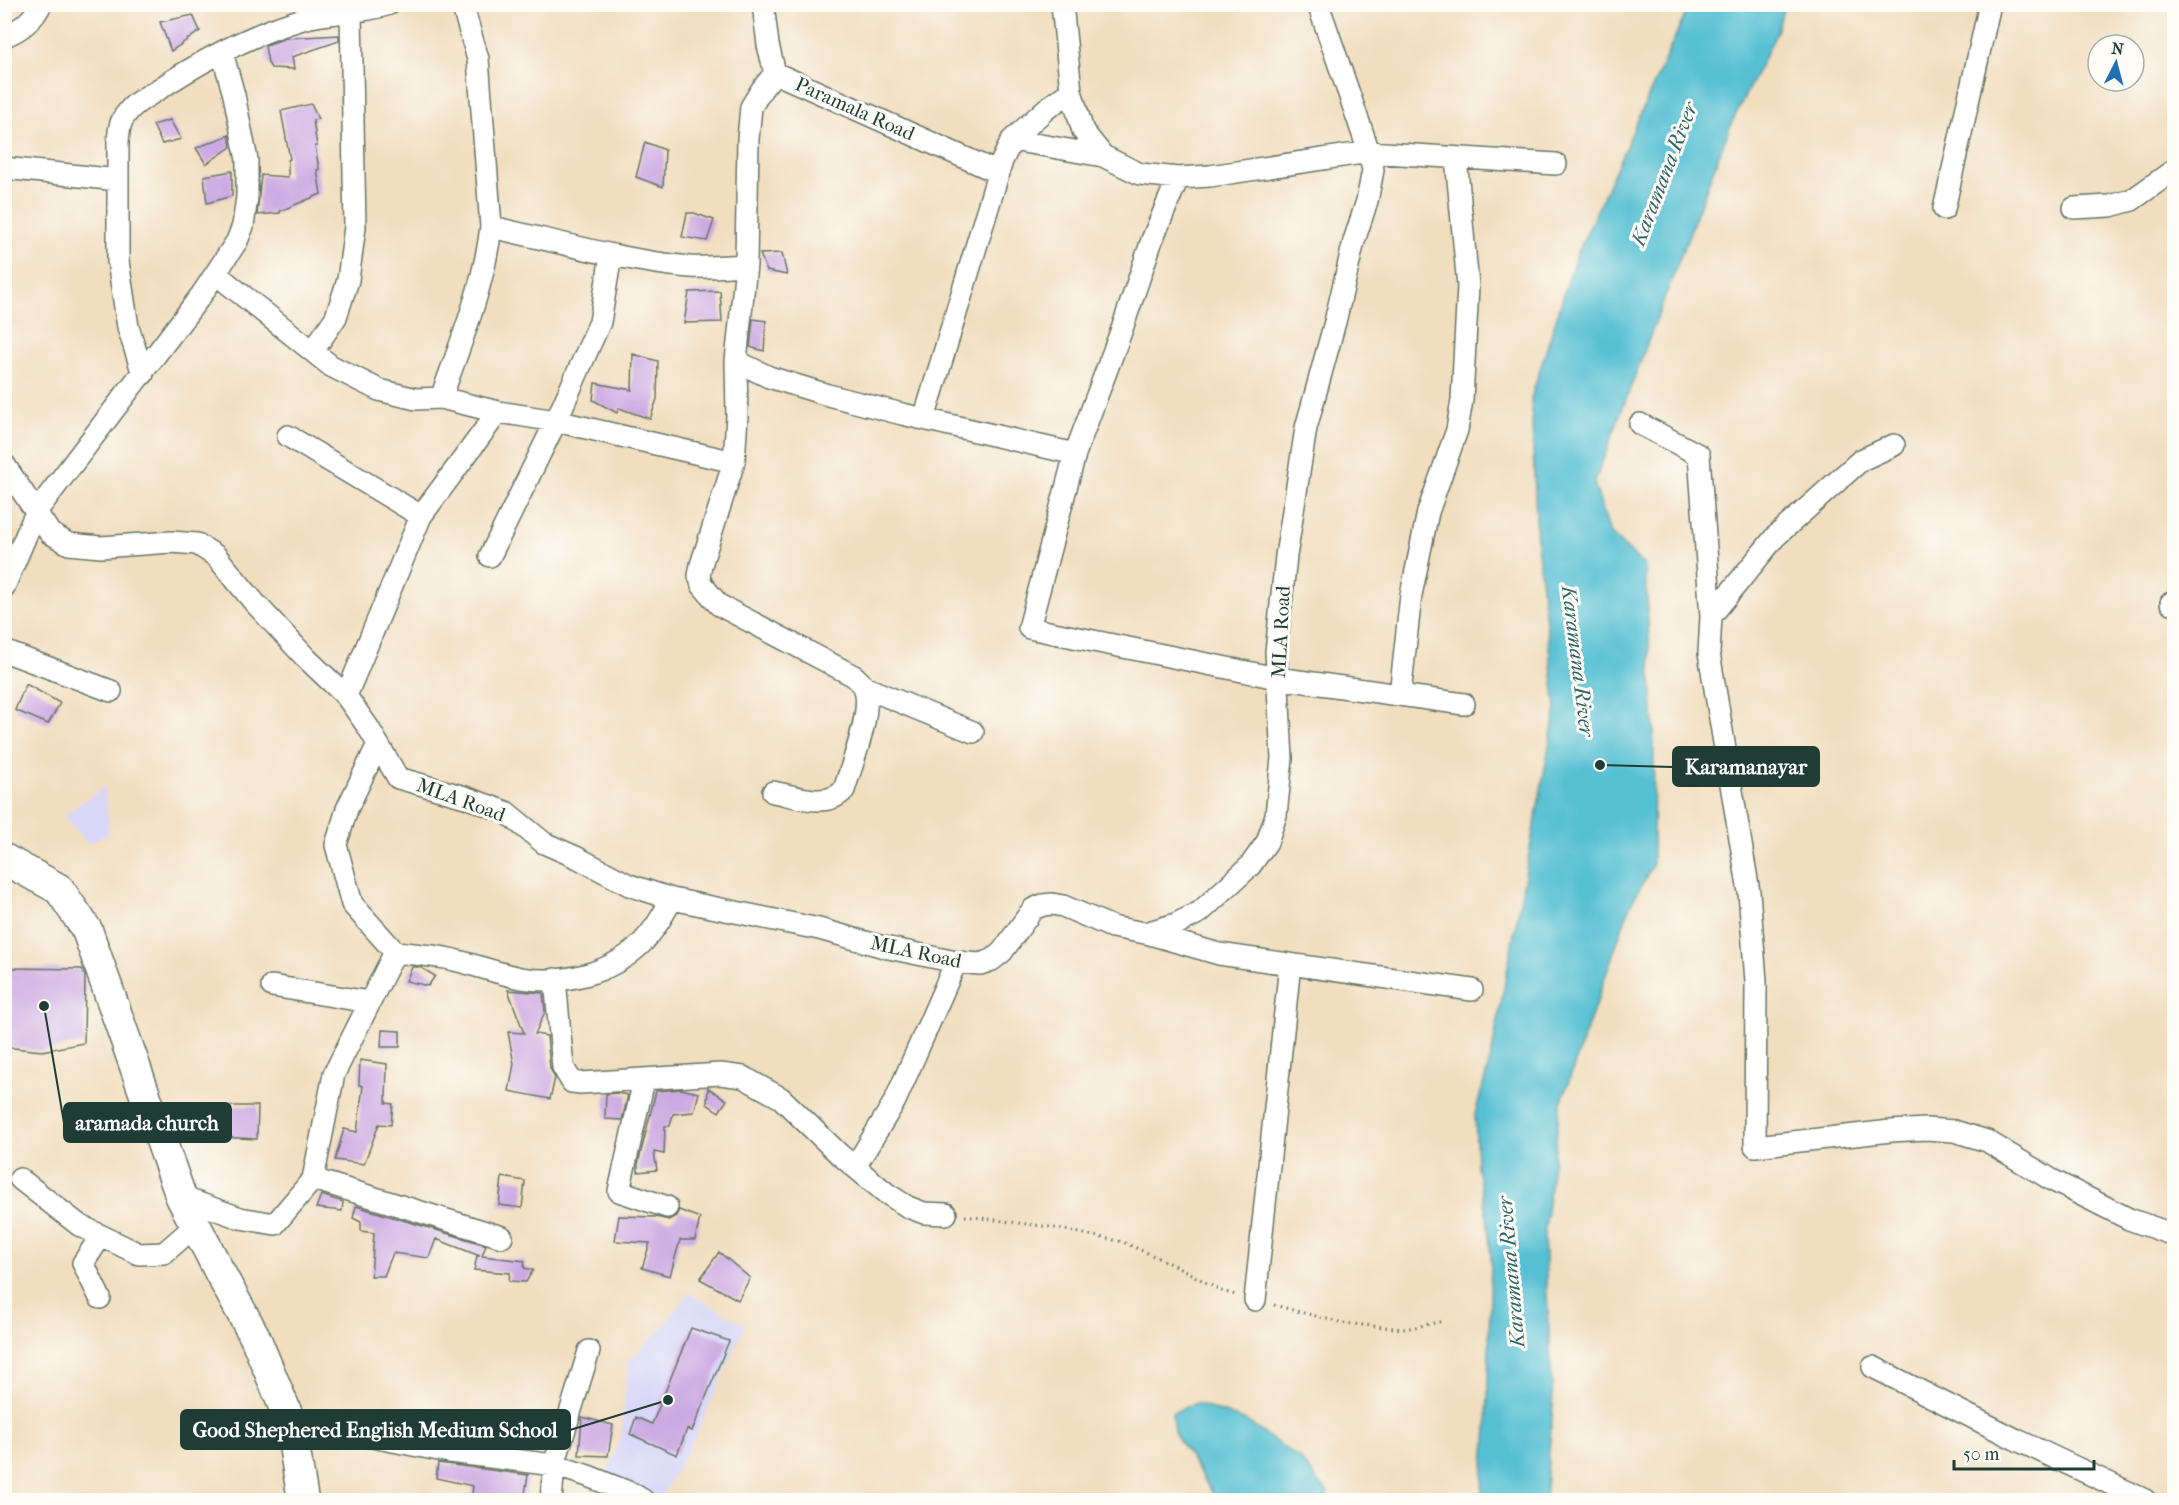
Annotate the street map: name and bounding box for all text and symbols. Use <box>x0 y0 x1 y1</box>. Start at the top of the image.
north arrow <box>2086 33 2146 93</box>
text: N <box>2110 38 2125 59</box>
street label: Paramala Road <box>792 72 919 146</box>
water label: Karamana River <box>1625 97 1703 251</box>
water label: Karamana River <box>1557 582 1599 739</box>
street label: MLA Road <box>1267 584 1295 679</box>
callout: Karamanayar <box>1673 747 1819 786</box>
text: Karamanayar <box>1685 755 1808 779</box>
street label: MLA Road <box>414 773 509 827</box>
street label: MLA Road <box>868 931 965 973</box>
callout: aramada church <box>64 1103 231 1142</box>
text: aramada church <box>75 1111 219 1135</box>
water label: Karamana River <box>1492 1194 1530 1351</box>
callout: Good Shephered English Medium School <box>181 1410 570 1449</box>
text: Good Shephered English Medium School <box>193 1418 558 1442</box>
scale bar <box>1954 1433 2094 1471</box>
text: 50 m <box>1963 1444 2000 1465</box>

